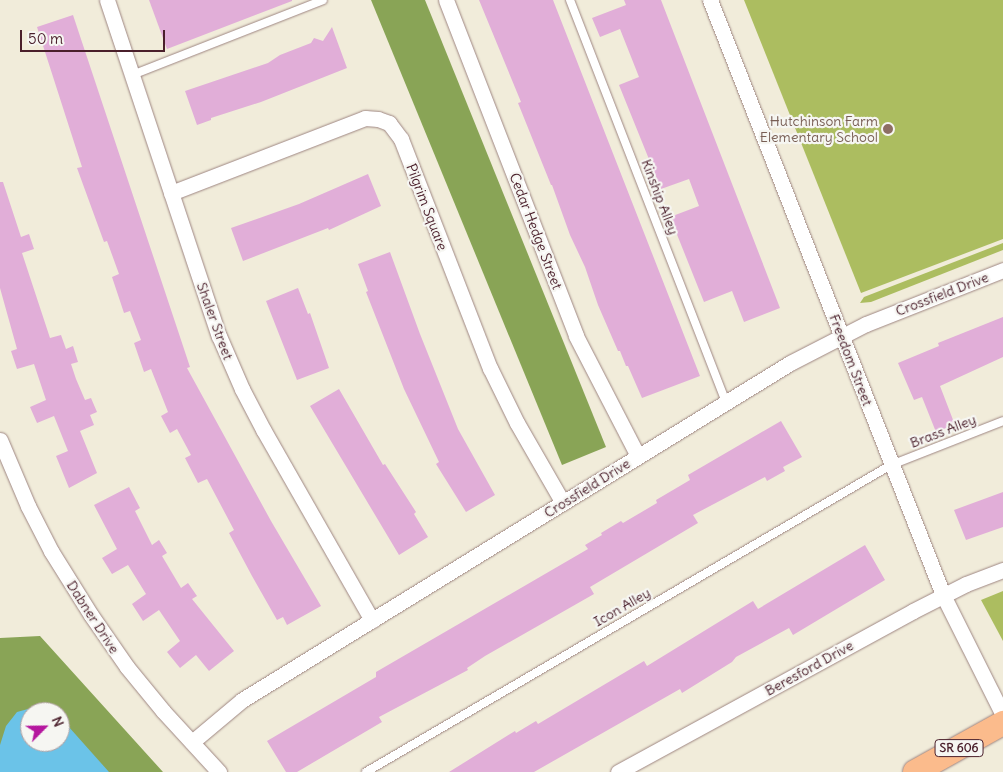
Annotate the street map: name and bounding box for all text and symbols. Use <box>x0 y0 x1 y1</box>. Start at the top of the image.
scale bar <box>22 20 168 52</box>
text: 50 m <box>28 29 63 48</box>
place label: Hutchinson Farm Elementary School <box>760 113 878 146</box>
marker: Hutchinson Farm Elementary School <box>882 123 894 135</box>
street label: Kinship Alley <box>638 157 682 237</box>
street label: Pilgrim Square <box>403 161 451 253</box>
street label: Cedar Hedge Street <box>506 170 566 292</box>
street label: Crossfield Drive <box>893 269 991 319</box>
street label: Shaler Street <box>193 280 237 362</box>
street label: Freedom Street <box>826 312 876 408</box>
street label: Brass Alley <box>908 411 978 451</box>
street label: Crossfield Drive <box>541 455 633 521</box>
street label: Dabner Drive <box>63 577 123 657</box>
street label: Icon Alley <box>591 584 653 630</box>
street label: Beresford Drive <box>762 637 856 699</box>
north arrow <box>20 702 70 752</box>
text: N <box>48 714 68 730</box>
road number: SR 606 <box>934 738 984 758</box>

